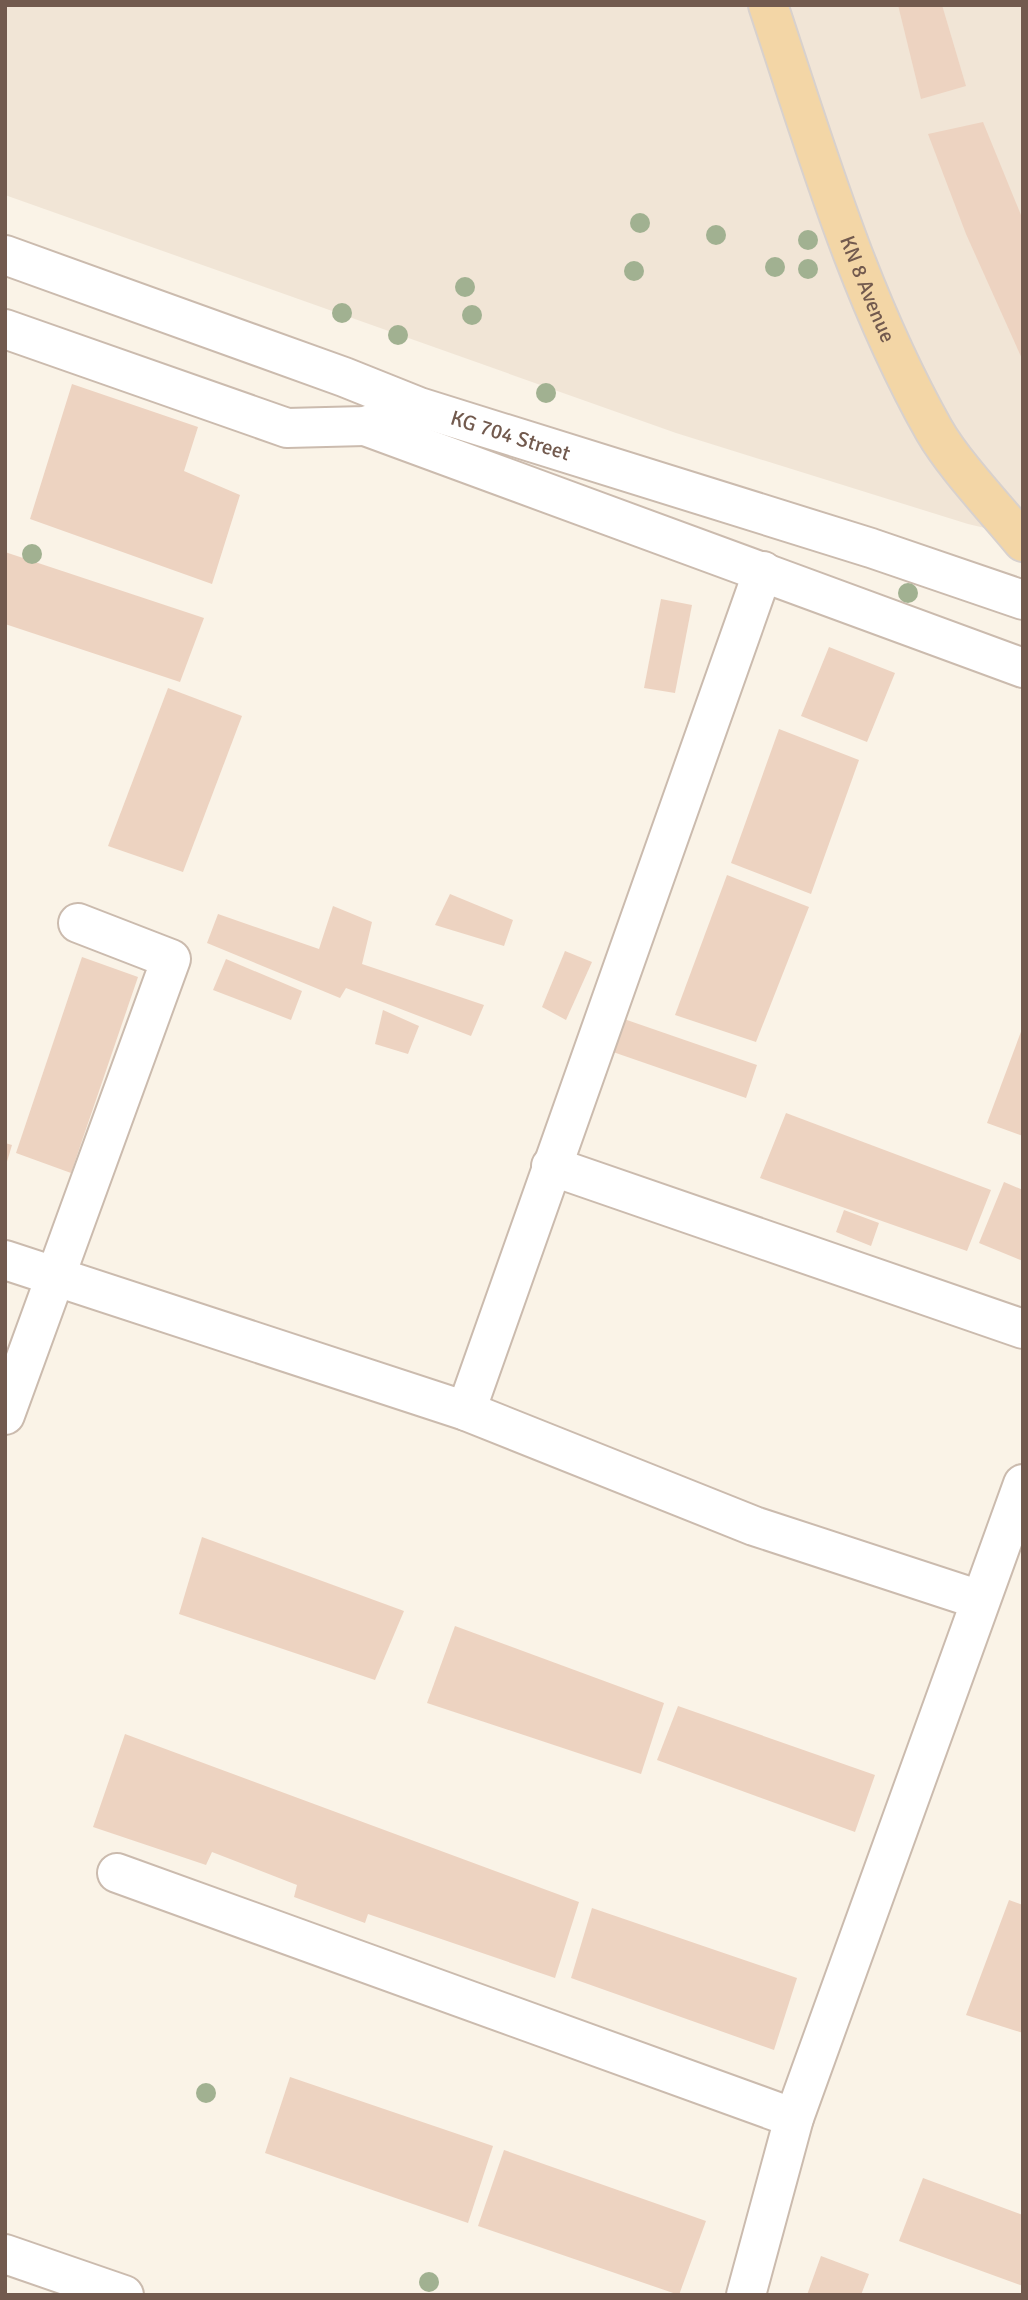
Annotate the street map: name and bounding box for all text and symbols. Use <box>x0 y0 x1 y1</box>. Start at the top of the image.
street label: KN 8 Avenue <box>834 232 901 347</box>
street label: KG 704 Street <box>448 405 574 466</box>

